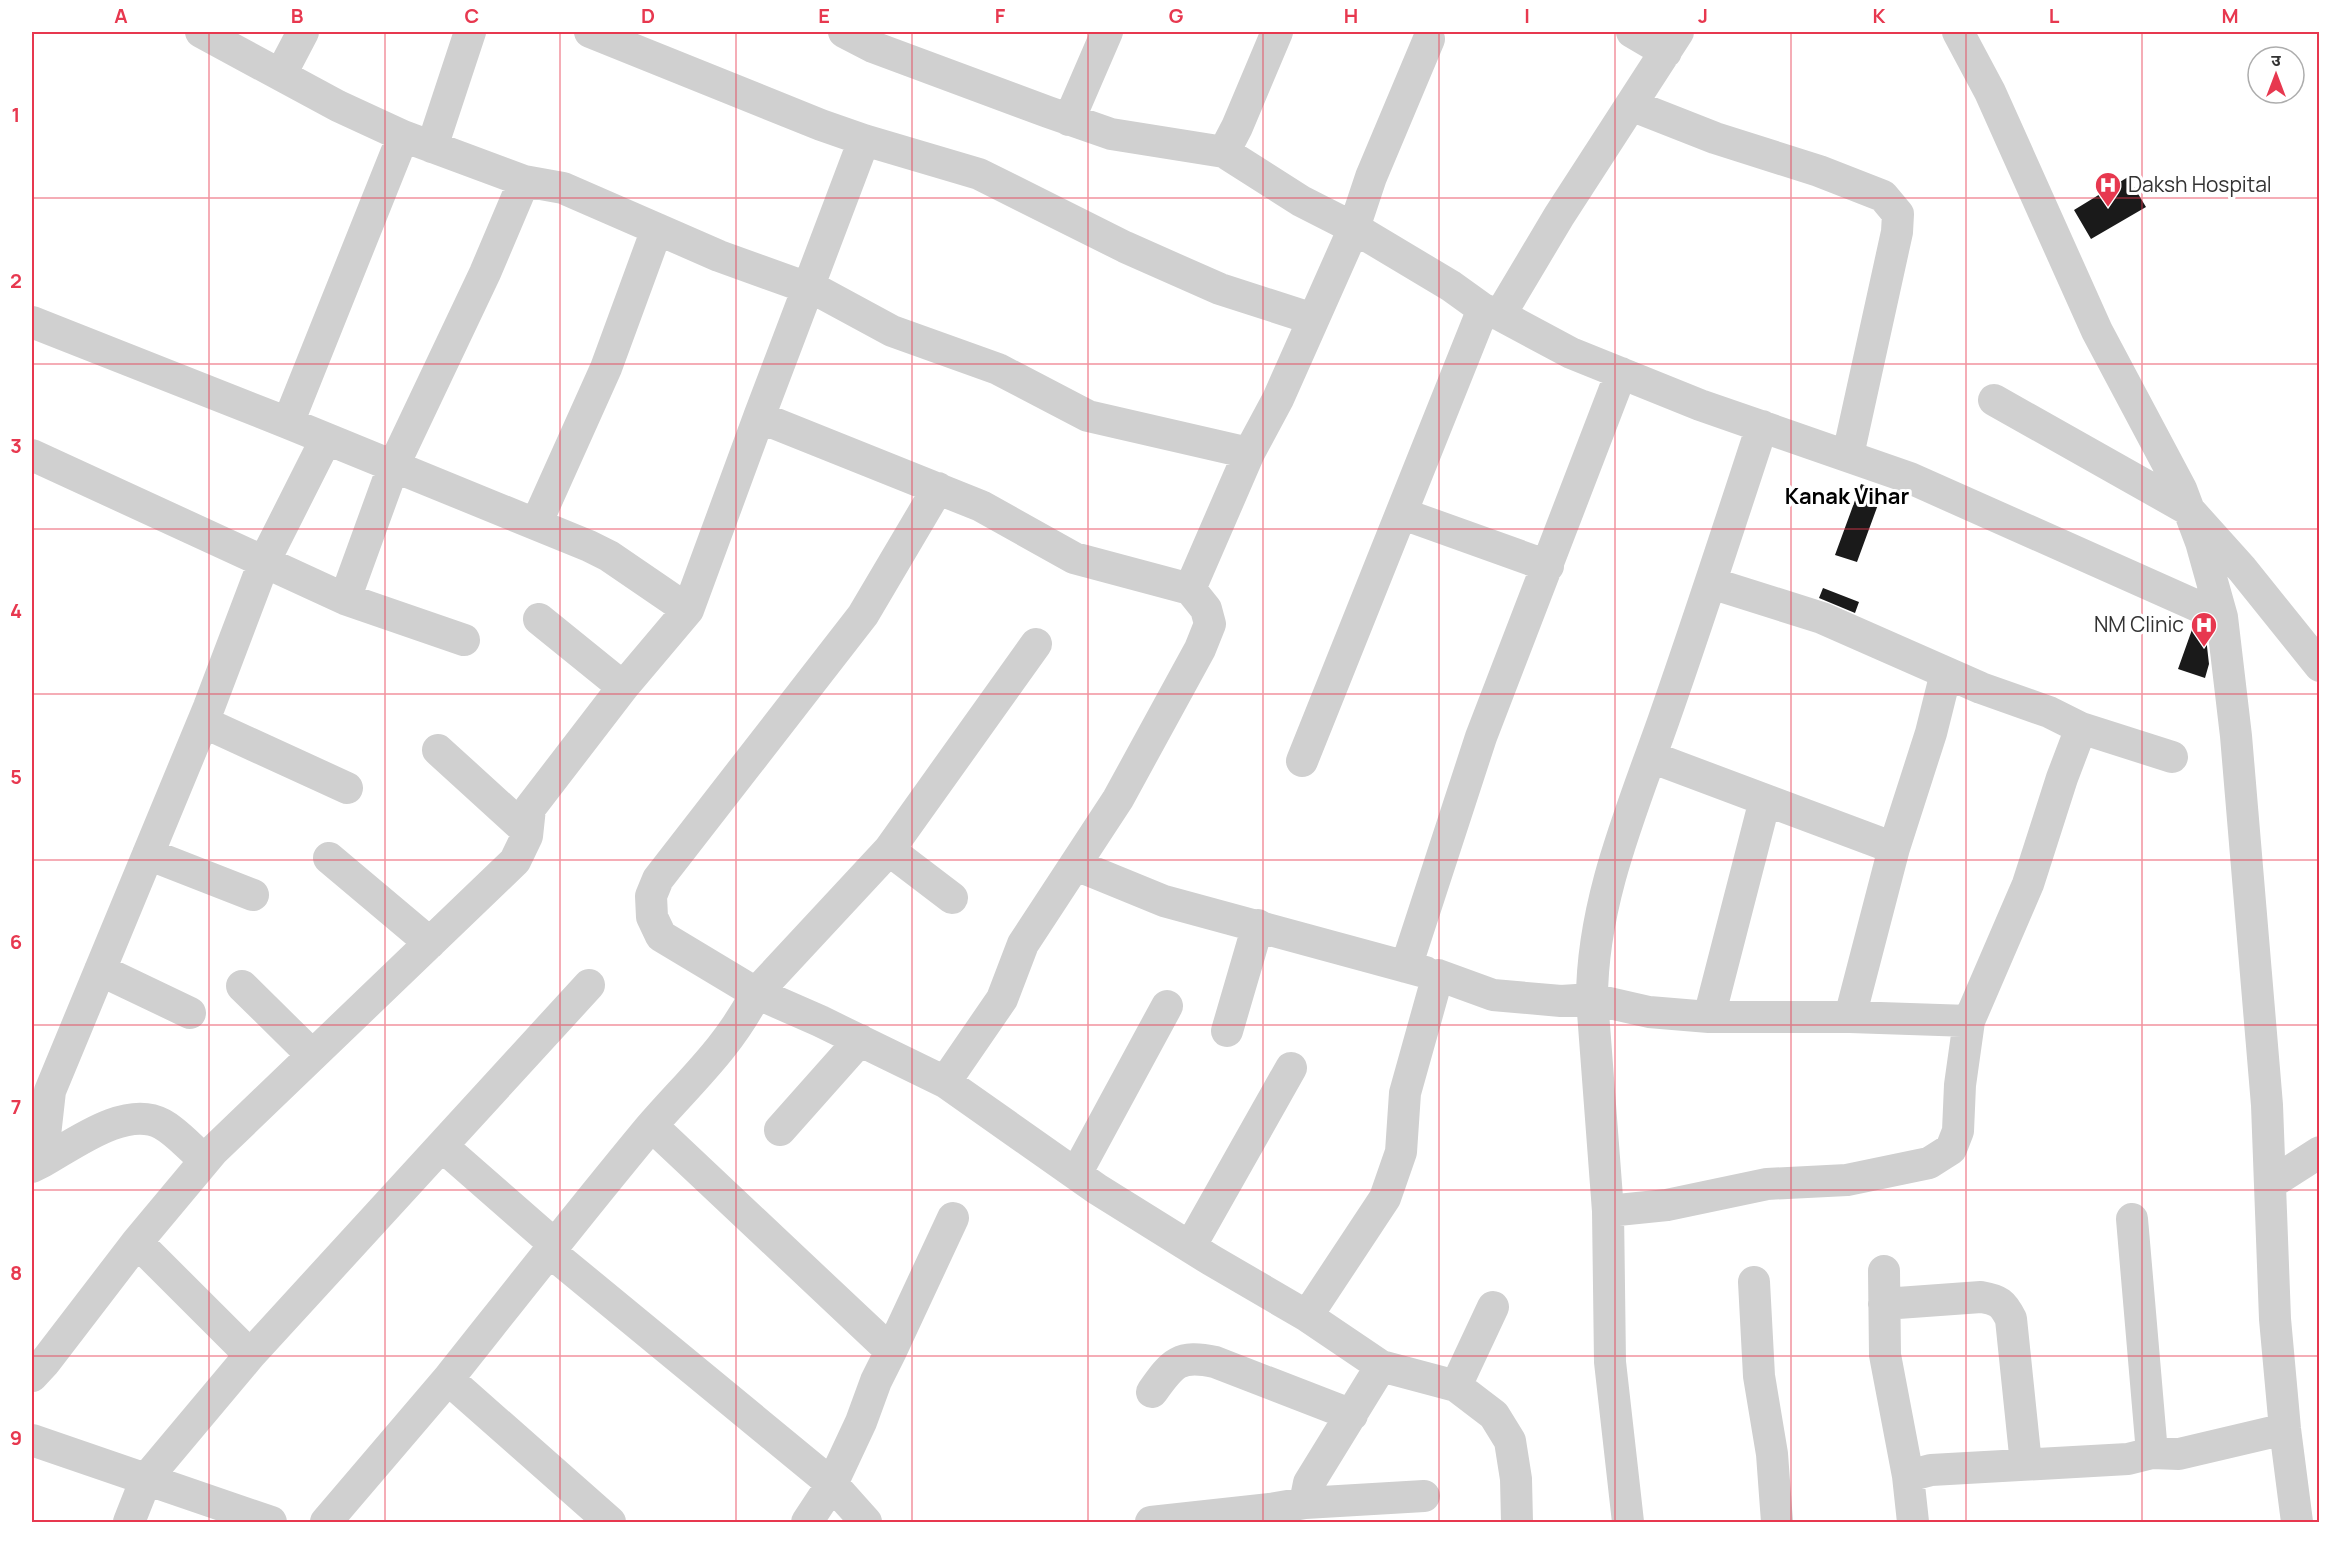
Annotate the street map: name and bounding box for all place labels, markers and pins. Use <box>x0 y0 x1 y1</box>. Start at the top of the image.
hospital icon: Daksh Hospital <box>2093 170 2123 208</box>
place label: Daksh Hospital <box>2128 170 2272 198</box>
place label: NM Clinic <box>2094 610 2184 638</box>
hospital icon: NM Clinic <box>2189 610 2219 648</box>

